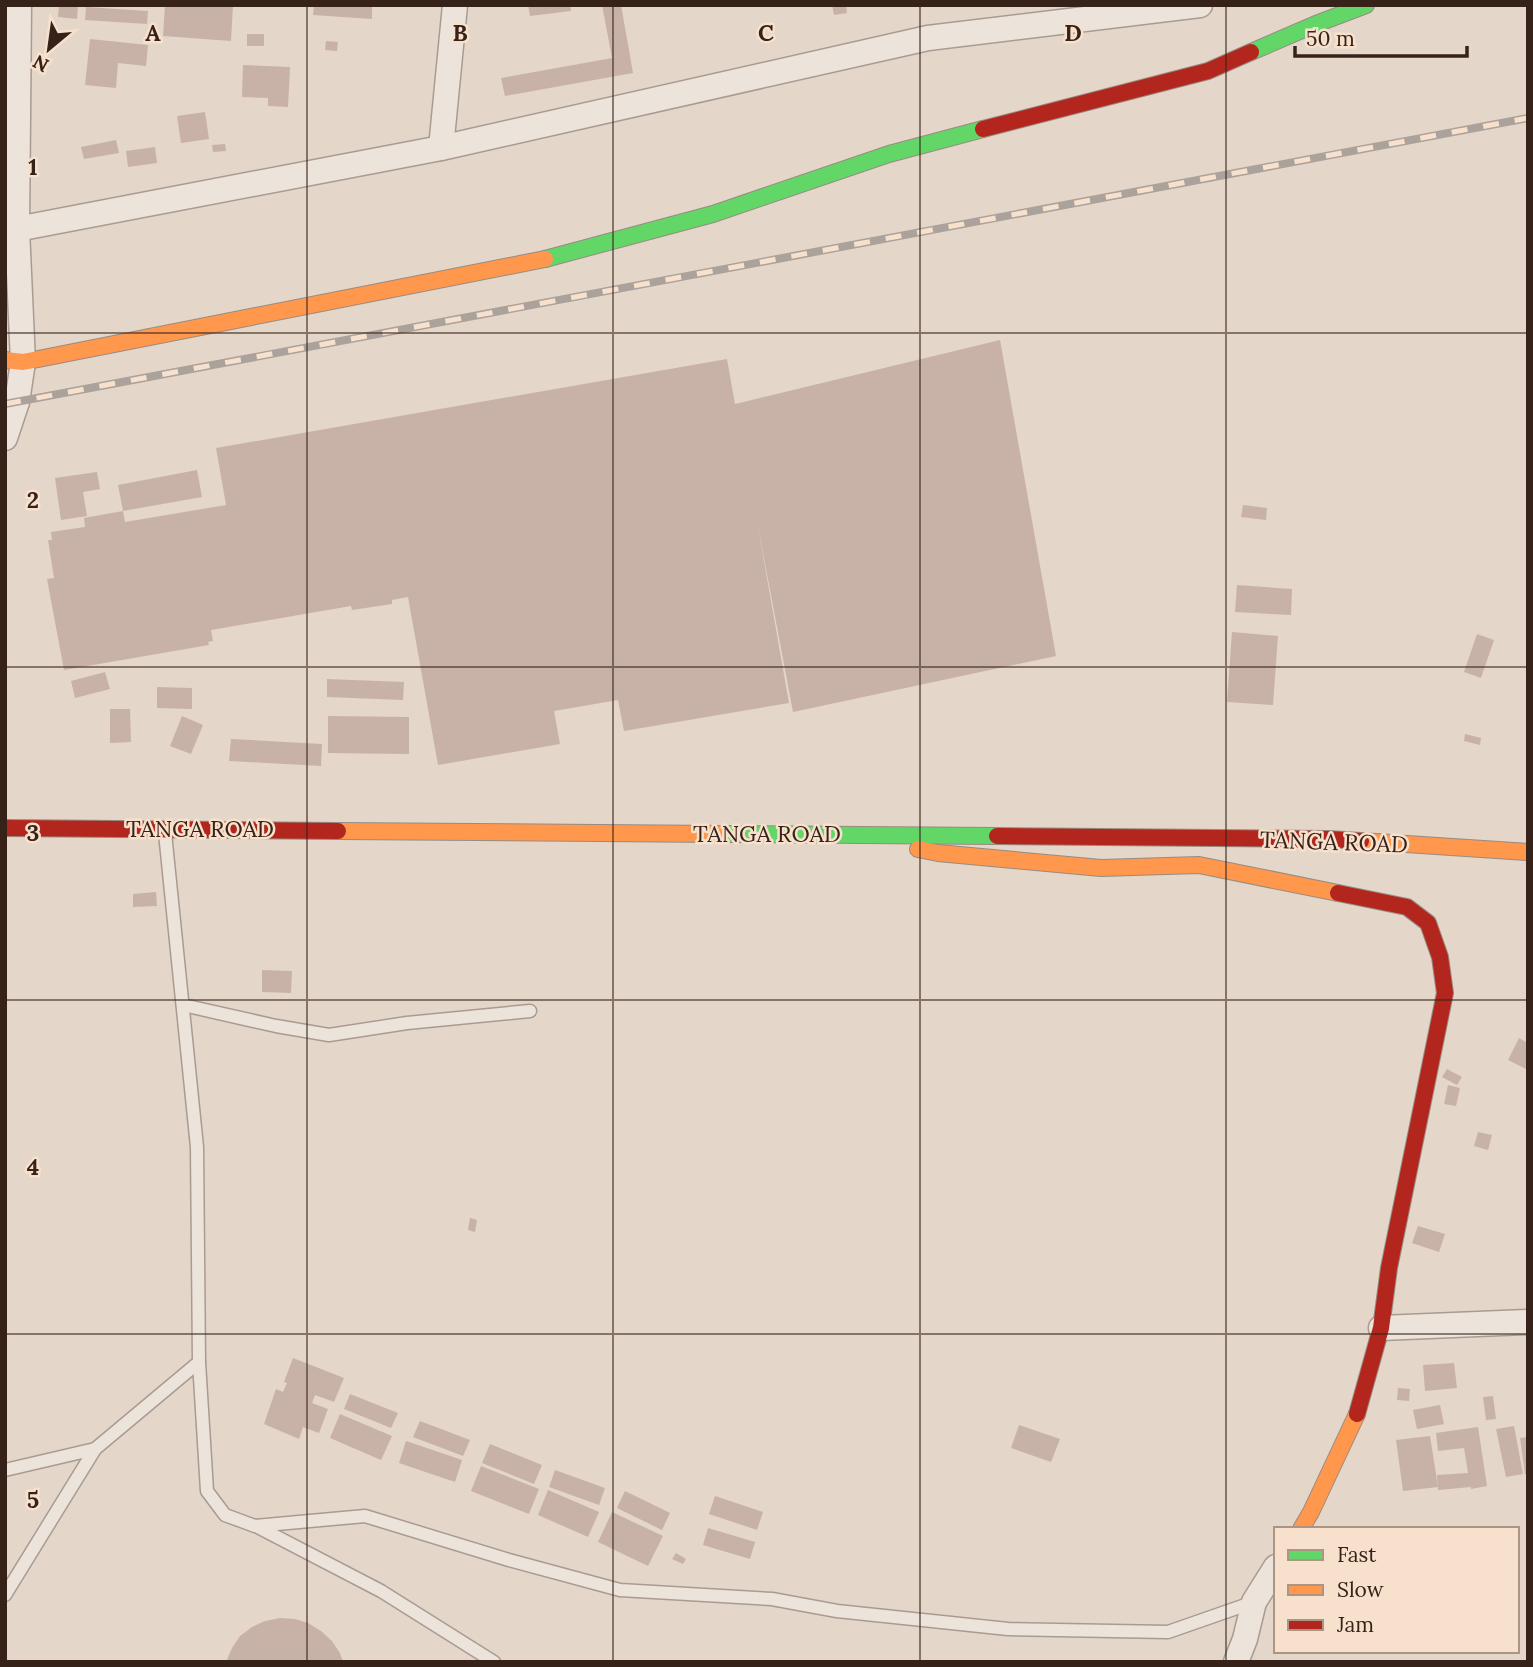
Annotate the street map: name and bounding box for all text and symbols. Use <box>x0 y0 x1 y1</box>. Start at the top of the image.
north arrow <box>14 14 84 84</box>
scale bar <box>1295 14 1466 58</box>
text: A <box>145 18 161 47</box>
text: B <box>452 18 468 47</box>
text: C <box>758 18 774 47</box>
text: D <box>1064 18 1082 47</box>
text: 50 m <box>1306 25 1355 52</box>
text: N <box>28 50 53 78</box>
text: 1 <box>28 152 38 181</box>
text: 2 <box>27 485 39 514</box>
street label: TANGA ROAD <box>126 814 274 843</box>
text: 3 <box>27 818 39 847</box>
street label: TANGA ROAD <box>693 819 841 848</box>
street label: TANGA ROAD <box>1260 824 1408 859</box>
text: 4 <box>27 1152 39 1181</box>
text: 5 <box>27 1485 39 1514</box>
legend <box>1274 1527 1519 1653</box>
text: Fast <box>1337 1541 1377 1568</box>
text: Slow <box>1337 1576 1384 1603</box>
text: Jam <box>1336 1611 1374 1638</box>

